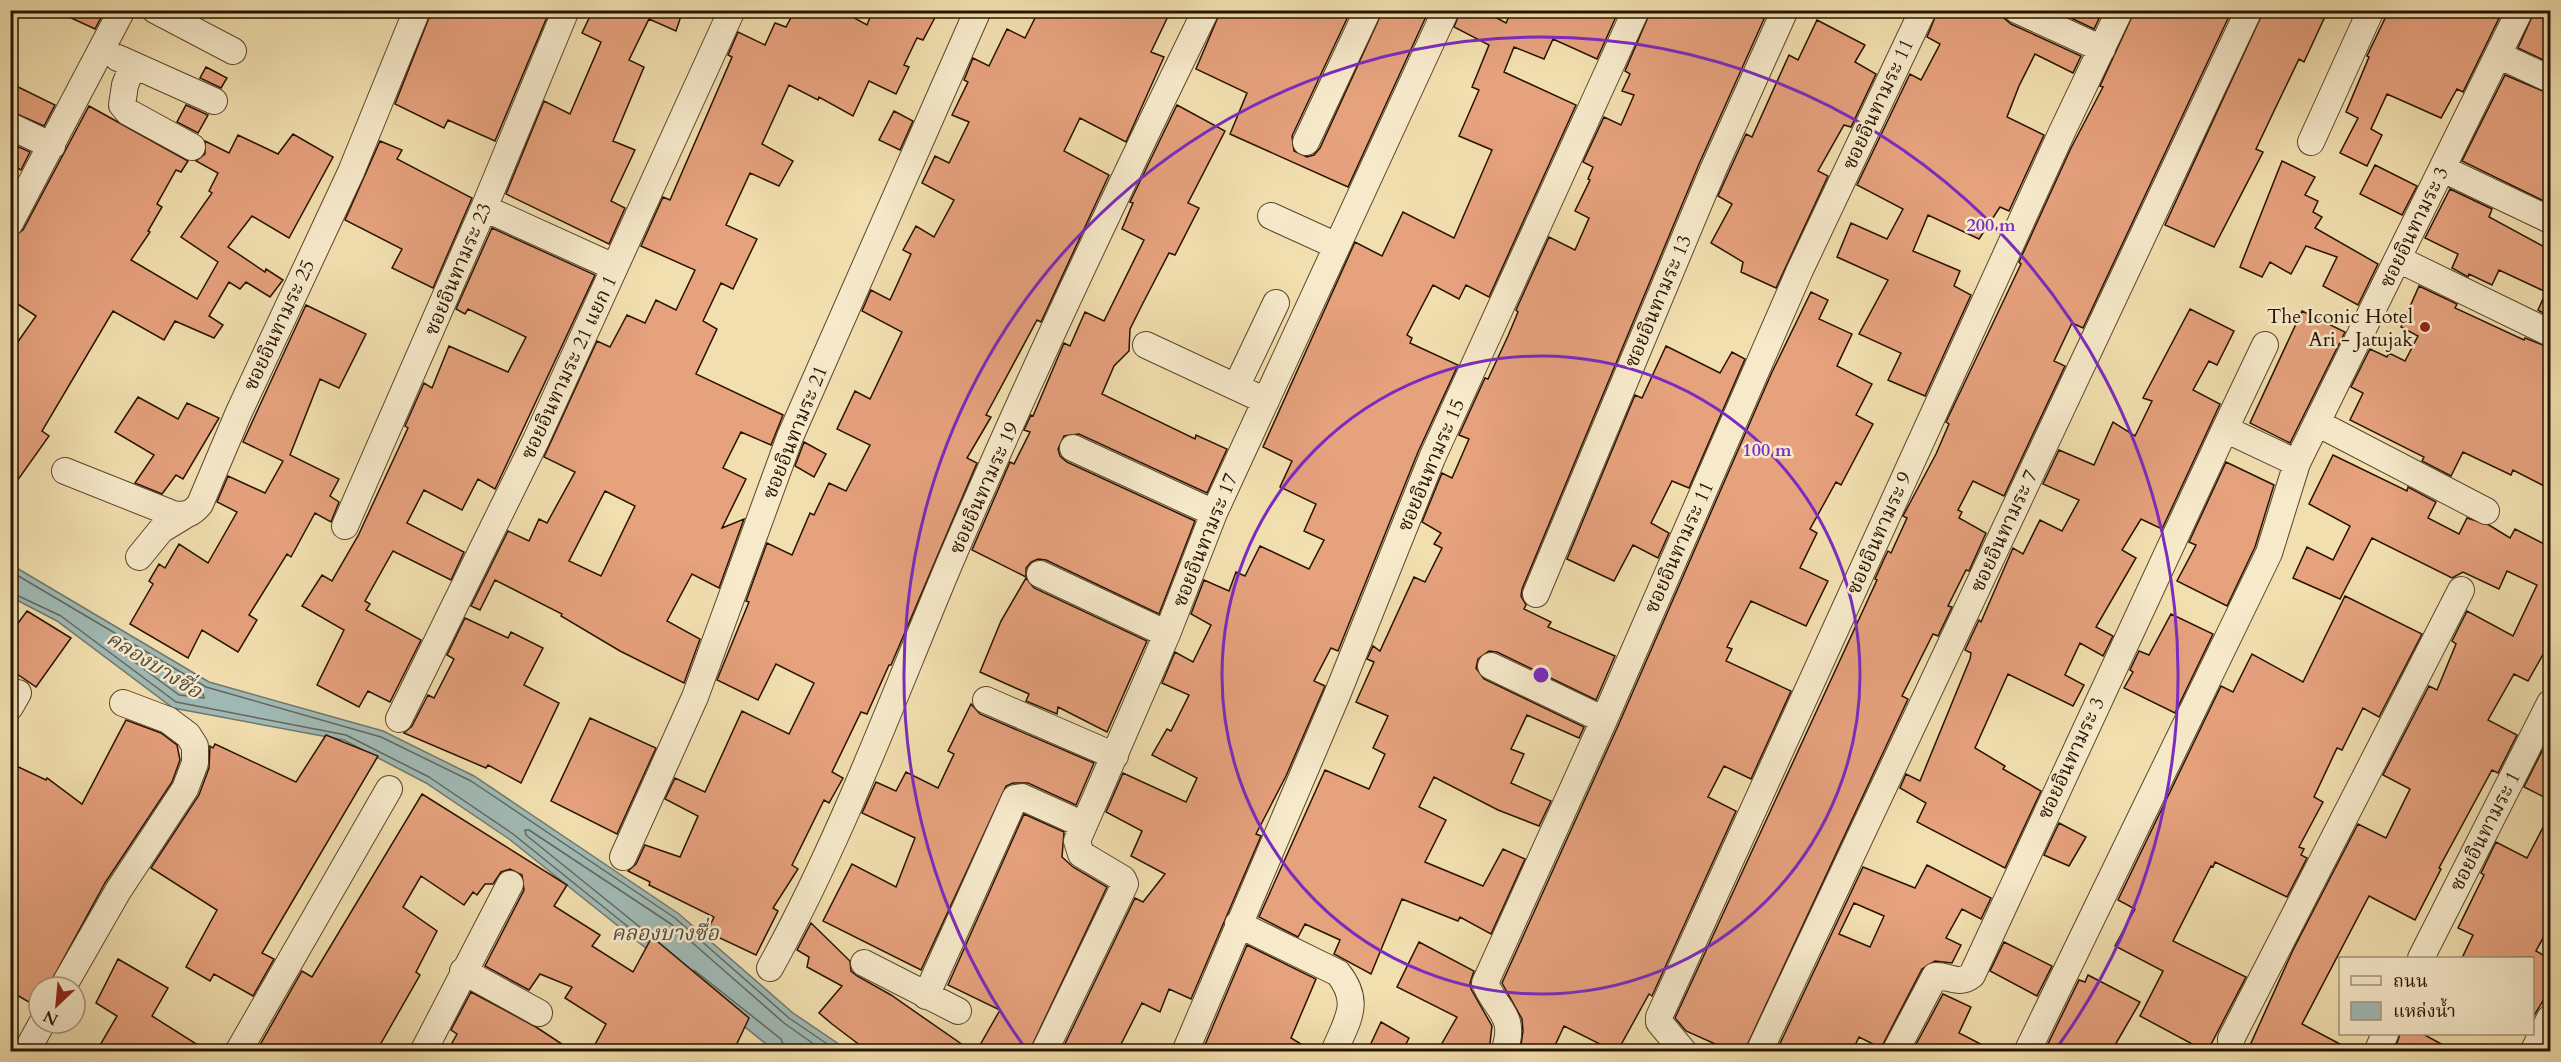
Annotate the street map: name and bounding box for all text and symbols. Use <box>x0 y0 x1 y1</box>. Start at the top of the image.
street label: ซอยอินทามระ 11 <box>1836 34 1920 174</box>
street label: ซอยอินทามระ 3 <box>2373 162 2455 292</box>
street label: ซอยอินทามระ 23 <box>418 198 498 340</box>
text: 200 m <box>1966 213 2016 238</box>
street label: ซอยอินทามระ 13 <box>1618 230 1698 372</box>
street label: ซอยอินทามระ 25 <box>237 255 321 395</box>
street label: ซอยอินทามระ 21 แยก 1 <box>514 271 624 463</box>
place label: The Iconic Hotel Ari - Jatujak <box>2267 303 2413 353</box>
marker: The Iconic Hotel Ari - Jatujak <box>2418 320 2432 334</box>
street label: ซอยอินทามระ 21 <box>756 361 834 503</box>
street label: ซอยอินทามระ 15 <box>1391 394 1471 536</box>
street label: ซอยอินทามระ 19 <box>943 418 1025 558</box>
text: 100 m <box>1742 438 1792 463</box>
street label: ซอยอินทามระ 7 <box>1964 466 2044 596</box>
street label: ซอยอินทามระ 9 <box>1840 467 1918 599</box>
street label: ซอยอินทามระ 17 <box>1166 469 1244 611</box>
street label: ซอยอินทามระ 11 <box>1638 477 1720 617</box>
water label: คลองบางซื่อ <box>101 623 209 706</box>
centre of rings <box>1531 665 1551 685</box>
street label: ซอยอินทามระ 3 <box>2031 693 2111 823</box>
street label: ซอยอินทามระ 1 <box>2443 766 2527 896</box>
water label: คลองบางซื่อ <box>611 917 720 948</box>
legend <box>2339 957 2534 1035</box>
text: ถนน <box>2393 969 2428 994</box>
north arrow <box>27 975 87 1035</box>
text: แหล่งน้ำ <box>2393 997 2456 1024</box>
text: N <box>40 1005 62 1031</box>

